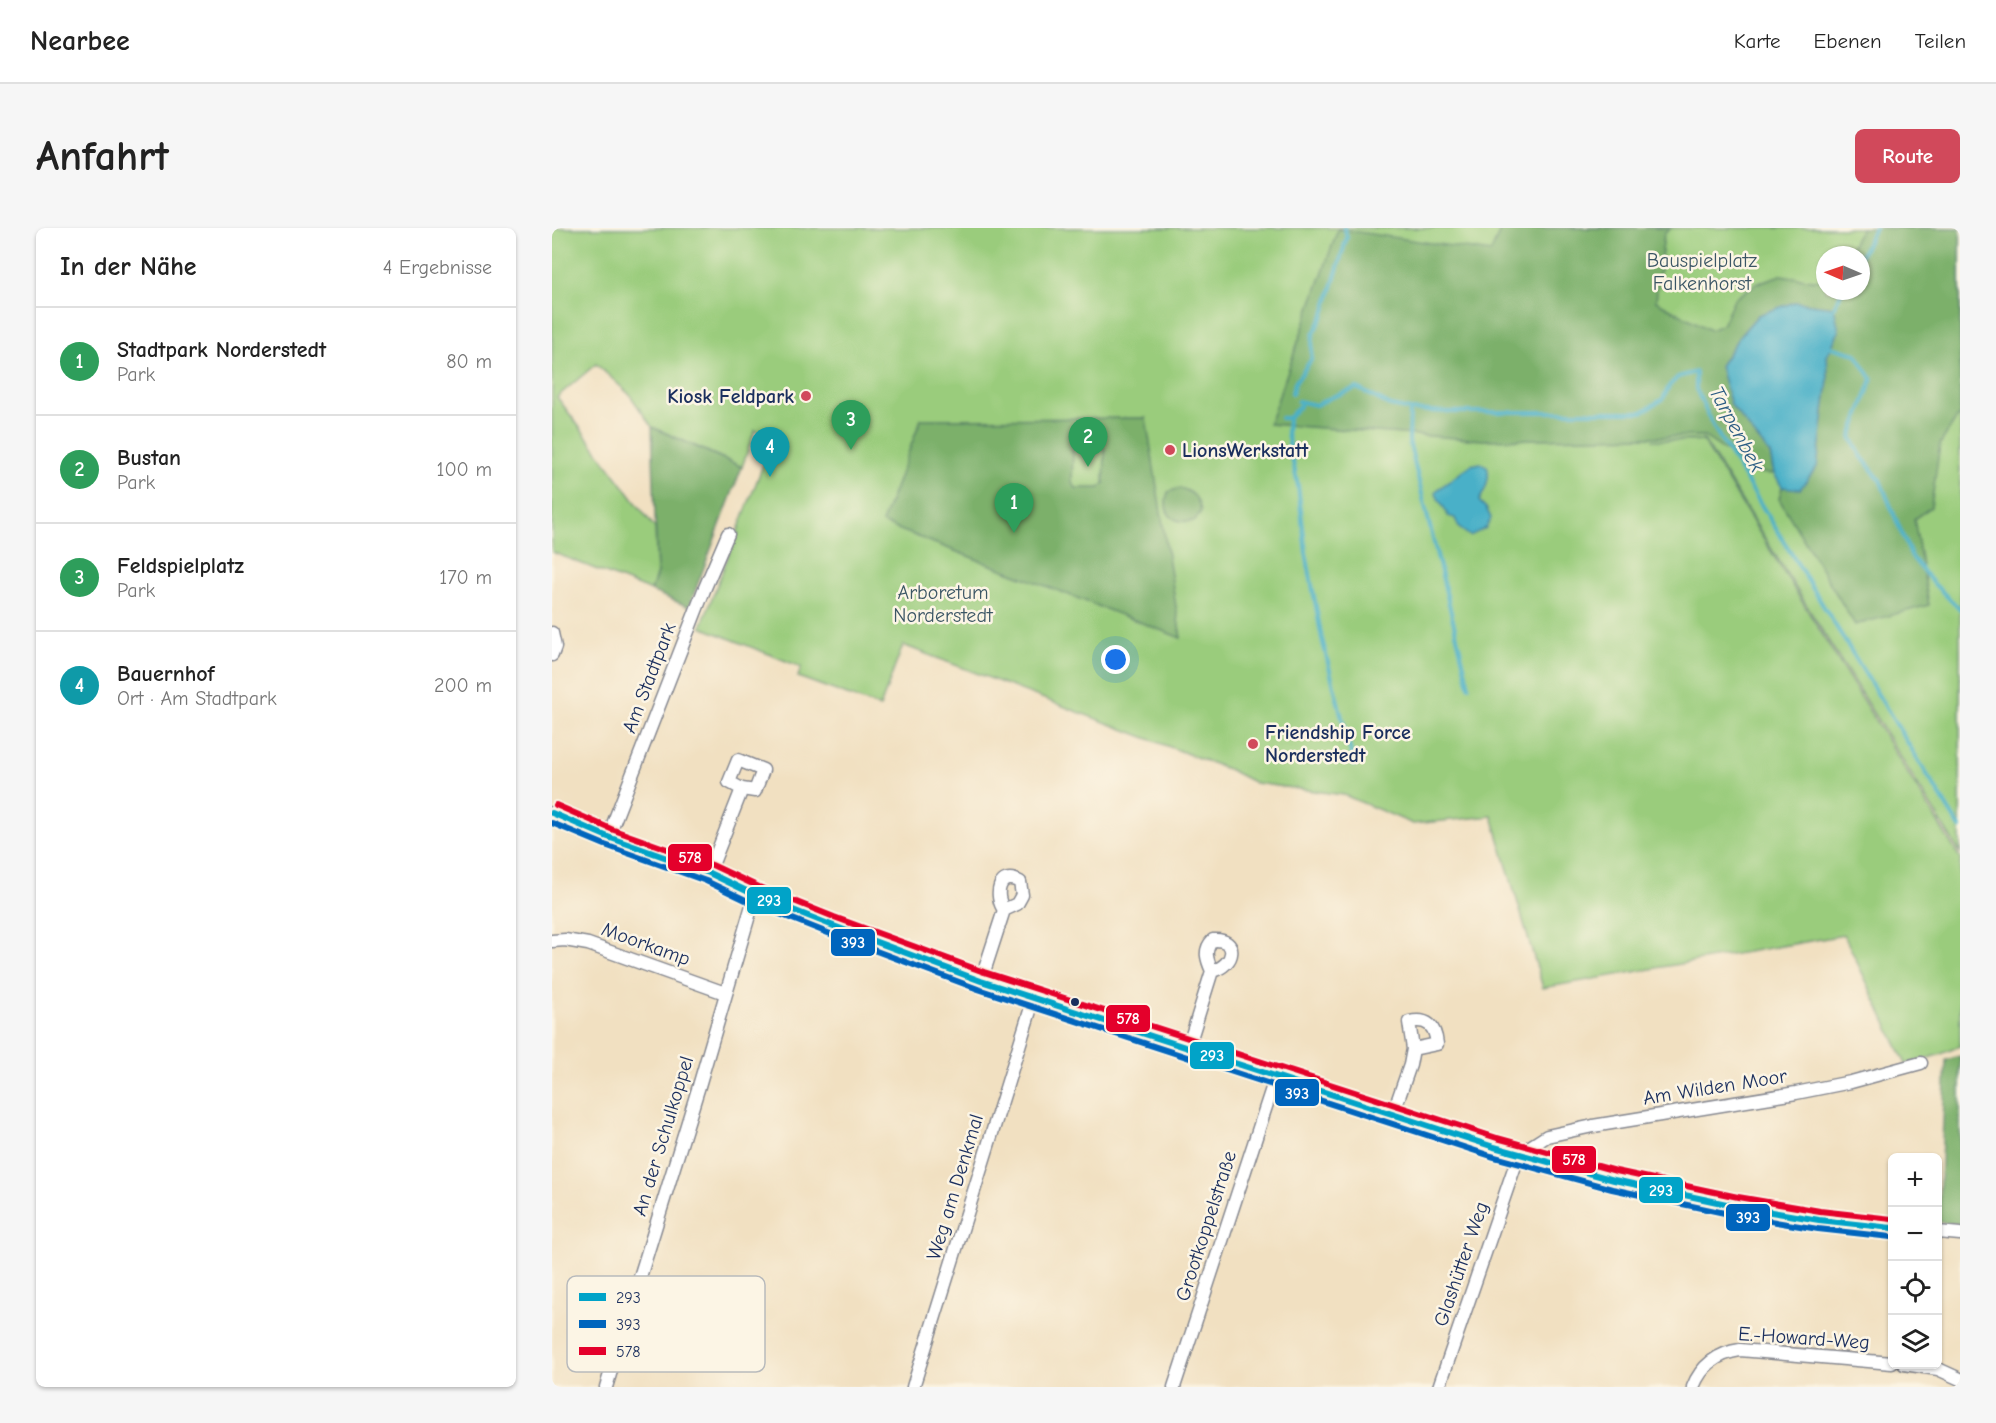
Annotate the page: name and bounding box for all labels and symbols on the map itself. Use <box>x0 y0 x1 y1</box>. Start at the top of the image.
north arrow <box>1816 246 1870 300</box>
park label: Bauspielplatz Falkenhorst <box>1647 249 1758 295</box>
water label: Tarpenbek <box>1704 382 1770 477</box>
place label: Kiosk Feldpark <box>667 385 794 408</box>
marker: Kiosk Feldpark <box>799 389 813 403</box>
pin: 3 <box>832 400 870 450</box>
pin: 2 <box>1068 418 1108 467</box>
pin: 4 <box>750 428 790 477</box>
place label: LionsWerkstatt <box>1182 439 1309 462</box>
marker: LionsWerkstatt <box>1163 443 1177 457</box>
pin: 1 <box>994 484 1034 533</box>
park label: Arboretum Norderstedt <box>893 581 994 627</box>
street label: Am Stadtpark <box>617 619 681 736</box>
your location <box>1101 645 1130 674</box>
place label: Friendship Force Norderstedt <box>1265 721 1411 767</box>
marker: Friendship Force Norderstedt <box>1246 737 1260 751</box>
line badge: 578 <box>667 843 713 872</box>
text: 578 <box>678 849 702 867</box>
line badge: 293 <box>746 886 792 915</box>
text: 293 <box>757 892 781 910</box>
street label: Moorkamp <box>599 917 693 971</box>
line badge: 393 <box>830 928 876 957</box>
text: 393 <box>841 934 865 952</box>
unlabelled marker <box>1069 996 1081 1008</box>
line badge: 578 <box>1105 1004 1151 1033</box>
text: 578 <box>1116 1010 1140 1028</box>
line badge: 293 <box>1189 1041 1235 1070</box>
text: 293 <box>1200 1047 1224 1065</box>
street label: An der Schulkoppel <box>628 1053 698 1219</box>
street label: Am Wilden Moor <box>1641 1064 1789 1110</box>
line badge: 393 <box>1274 1078 1320 1107</box>
text: 393 <box>1285 1085 1309 1103</box>
street label: Weg am Denkmal <box>922 1111 988 1263</box>
line badge: 578 <box>1551 1145 1597 1174</box>
street label: Grootkoppelstraße <box>1171 1148 1241 1304</box>
text: 578 <box>1562 1151 1586 1169</box>
line badge: 293 <box>1638 1176 1684 1204</box>
text: 293 <box>1649 1182 1673 1200</box>
street label: Glashütter Weg <box>1429 1199 1493 1329</box>
line badge: 393 <box>1725 1203 1771 1232</box>
text: 393 <box>1736 1209 1760 1227</box>
legend <box>567 1276 765 1372</box>
text: 293 <box>616 1289 641 1307</box>
text: 393 <box>616 1316 641 1334</box>
street label: E.-Howard-Weg <box>1737 1322 1871 1354</box>
text: 578 <box>616 1343 640 1361</box>

